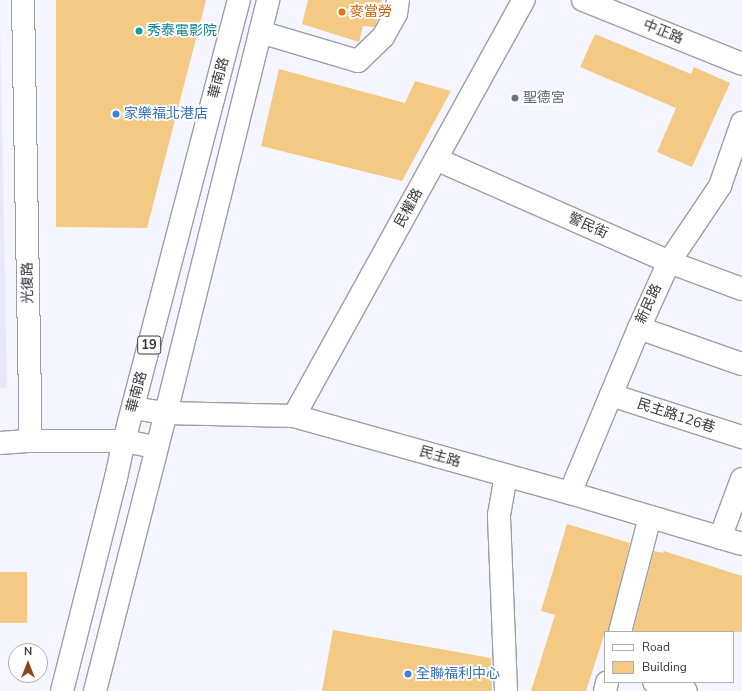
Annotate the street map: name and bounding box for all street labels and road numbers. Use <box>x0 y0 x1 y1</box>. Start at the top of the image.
street label: 中正路 <box>640 16 686 48</box>
street label: 華南路 <box>205 56 233 100</box>
street label: 民權路 <box>391 186 427 230</box>
street label: 警民街 <box>565 210 611 242</box>
street label: 光復路 <box>19 262 37 304</box>
street label: 新民路 <box>633 281 665 327</box>
road number: 19 <box>137 334 161 356</box>
street label: 華南路 <box>123 370 151 414</box>
street label: 民主路126巷 <box>635 395 717 437</box>
street label: 民主路 <box>417 443 463 471</box>

